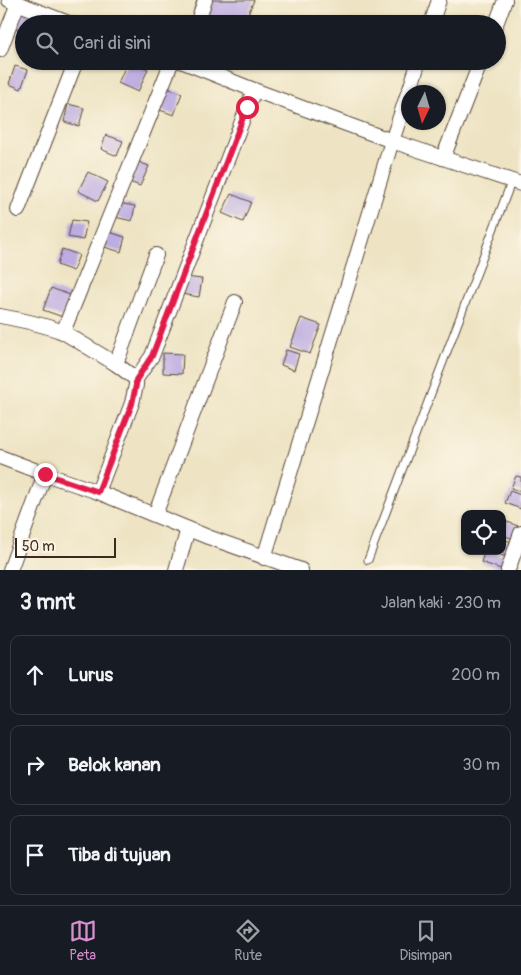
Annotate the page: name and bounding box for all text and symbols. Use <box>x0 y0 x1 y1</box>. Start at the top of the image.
search box <box>15 15 506 70</box>
icon: search <box>33 29 61 57</box>
text: Cari di sini <box>73 31 150 55</box>
north arrow <box>401 85 446 130</box>
route start <box>236 96 259 119</box>
route end <box>34 463 57 486</box>
map controls <box>461 510 506 555</box>
button: locate <box>461 510 506 555</box>
scale bar <box>15 535 116 558</box>
text: 50 m <box>22 538 55 555</box>
text: 3 mnt <box>20 589 75 616</box>
text: Jalan kaki · 230 m <box>381 593 501 613</box>
icon: ahead <box>21 661 49 689</box>
text: Lurus <box>68 663 113 687</box>
text: 200 m <box>452 665 500 685</box>
icon: right <box>21 751 49 779</box>
text: Belok kanan <box>68 753 161 777</box>
text: 30 m <box>462 755 500 775</box>
icon: arrive <box>21 841 49 869</box>
text: Tiba di tujuan <box>68 843 171 867</box>
tab: Peta <box>69 917 97 964</box>
tab: Rute <box>234 917 262 964</box>
tab: Disimpan <box>400 917 452 964</box>

